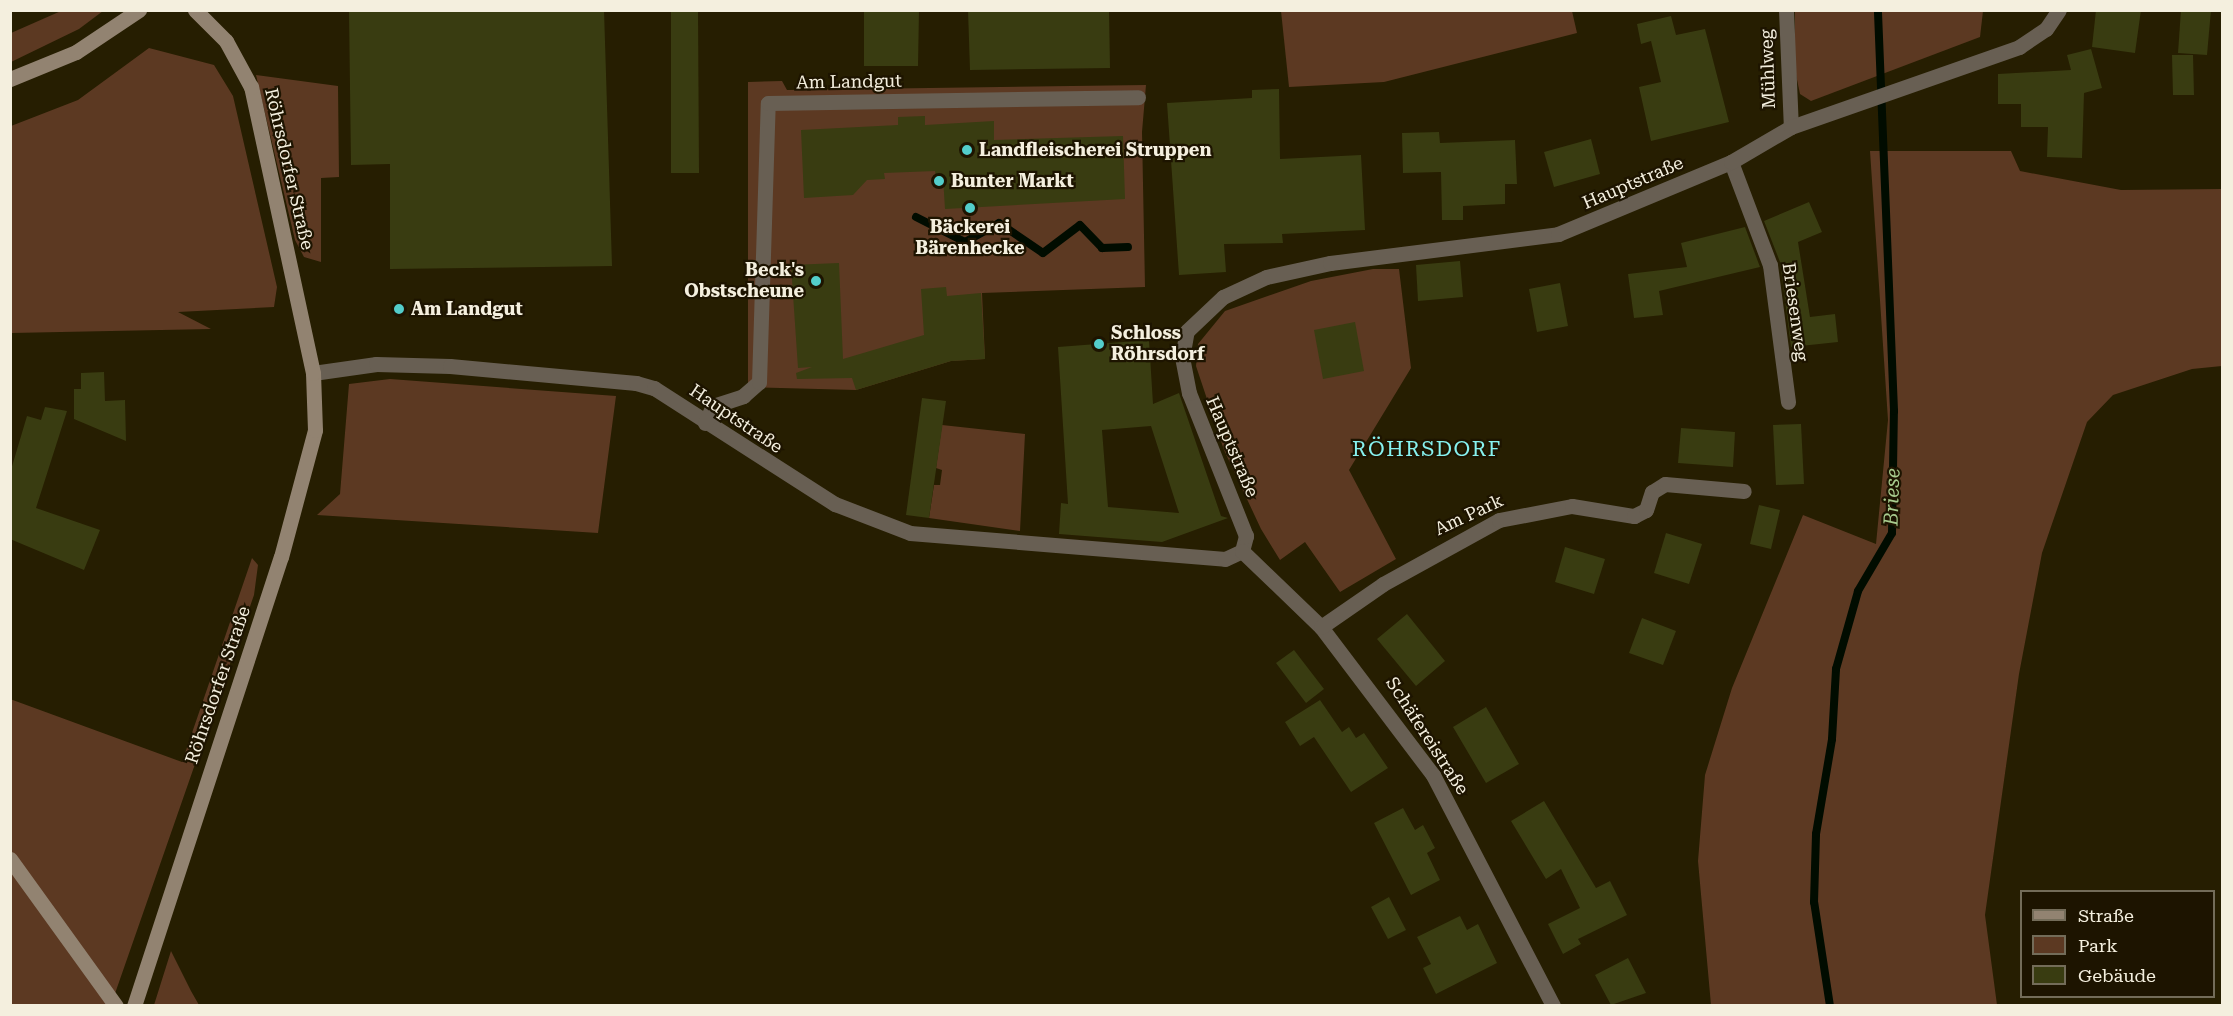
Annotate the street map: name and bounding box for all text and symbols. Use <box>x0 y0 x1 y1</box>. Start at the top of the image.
street label: Mühlweg <box>1756 29 1780 109</box>
street label: Am Landgut <box>796 70 902 94</box>
street label: Röhrsdorfer Straße <box>260 86 318 252</box>
place label: Landfleischerei Struppen <box>979 139 1212 161</box>
marker: Landfleischerei Struppen <box>960 143 974 157</box>
street label: Hauptstraße <box>1579 152 1687 214</box>
place label: Bunter Markt <box>951 170 1074 192</box>
marker: Bunter Markt <box>932 174 946 188</box>
marker: Bäckerei Bärenhecke <box>963 201 977 215</box>
place label: Bäckerei Bärenhecke <box>915 217 1025 260</box>
place label: Beck's Obstscheune <box>684 260 804 302</box>
street label: Briesenweg <box>1777 261 1813 363</box>
marker: Beck's Obstscheune <box>809 274 823 288</box>
place label: Am Landgut <box>411 298 523 320</box>
marker: Am Landgut <box>392 302 406 316</box>
place label: Schloss Röhrsdorf <box>1111 323 1205 366</box>
marker: Schloss Röhrsdorf <box>1092 337 1106 351</box>
street label: Hauptstraße <box>685 380 787 458</box>
street label: Hauptstraße <box>1201 393 1263 501</box>
district label: RÖHRSDORF <box>1352 436 1502 462</box>
water label: Briese <box>1879 468 1905 526</box>
street label: Am Park <box>1431 490 1507 540</box>
street label: Röhrsdorfer Straße <box>181 603 255 767</box>
street label: Schäfereistraße <box>1381 673 1473 799</box>
legend <box>2020 890 2215 998</box>
text: Straße <box>2078 905 2134 926</box>
text: Park <box>2078 935 2118 956</box>
text: Gebäude <box>2078 965 2156 986</box>

